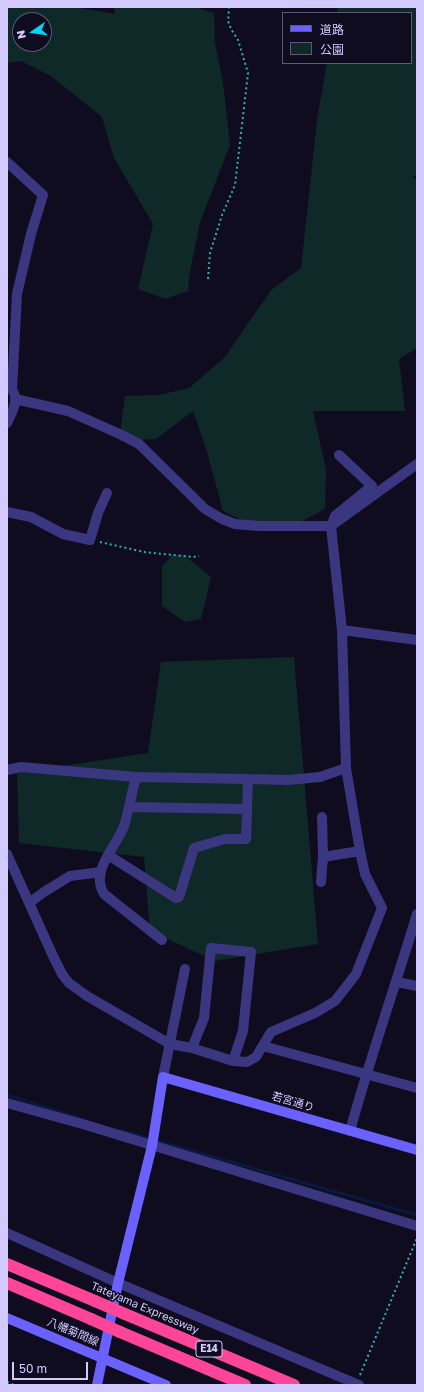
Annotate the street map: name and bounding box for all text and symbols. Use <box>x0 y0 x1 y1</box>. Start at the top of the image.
north arrow <box>12 12 52 52</box>
legend <box>282 12 412 64</box>
text: 道路 <box>320 22 344 37</box>
text: N <box>14 29 28 40</box>
text: 公園 <box>320 42 344 57</box>
street label: 若宮通り <box>270 1090 316 1114</box>
street label: Tateyama Expressway <box>89 1279 201 1337</box>
street label: 八幡菊間線 <box>45 1315 101 1349</box>
road number: E14 <box>196 1341 222 1357</box>
scale bar <box>14 1354 90 1380</box>
text: 50 m <box>19 1361 47 1376</box>

